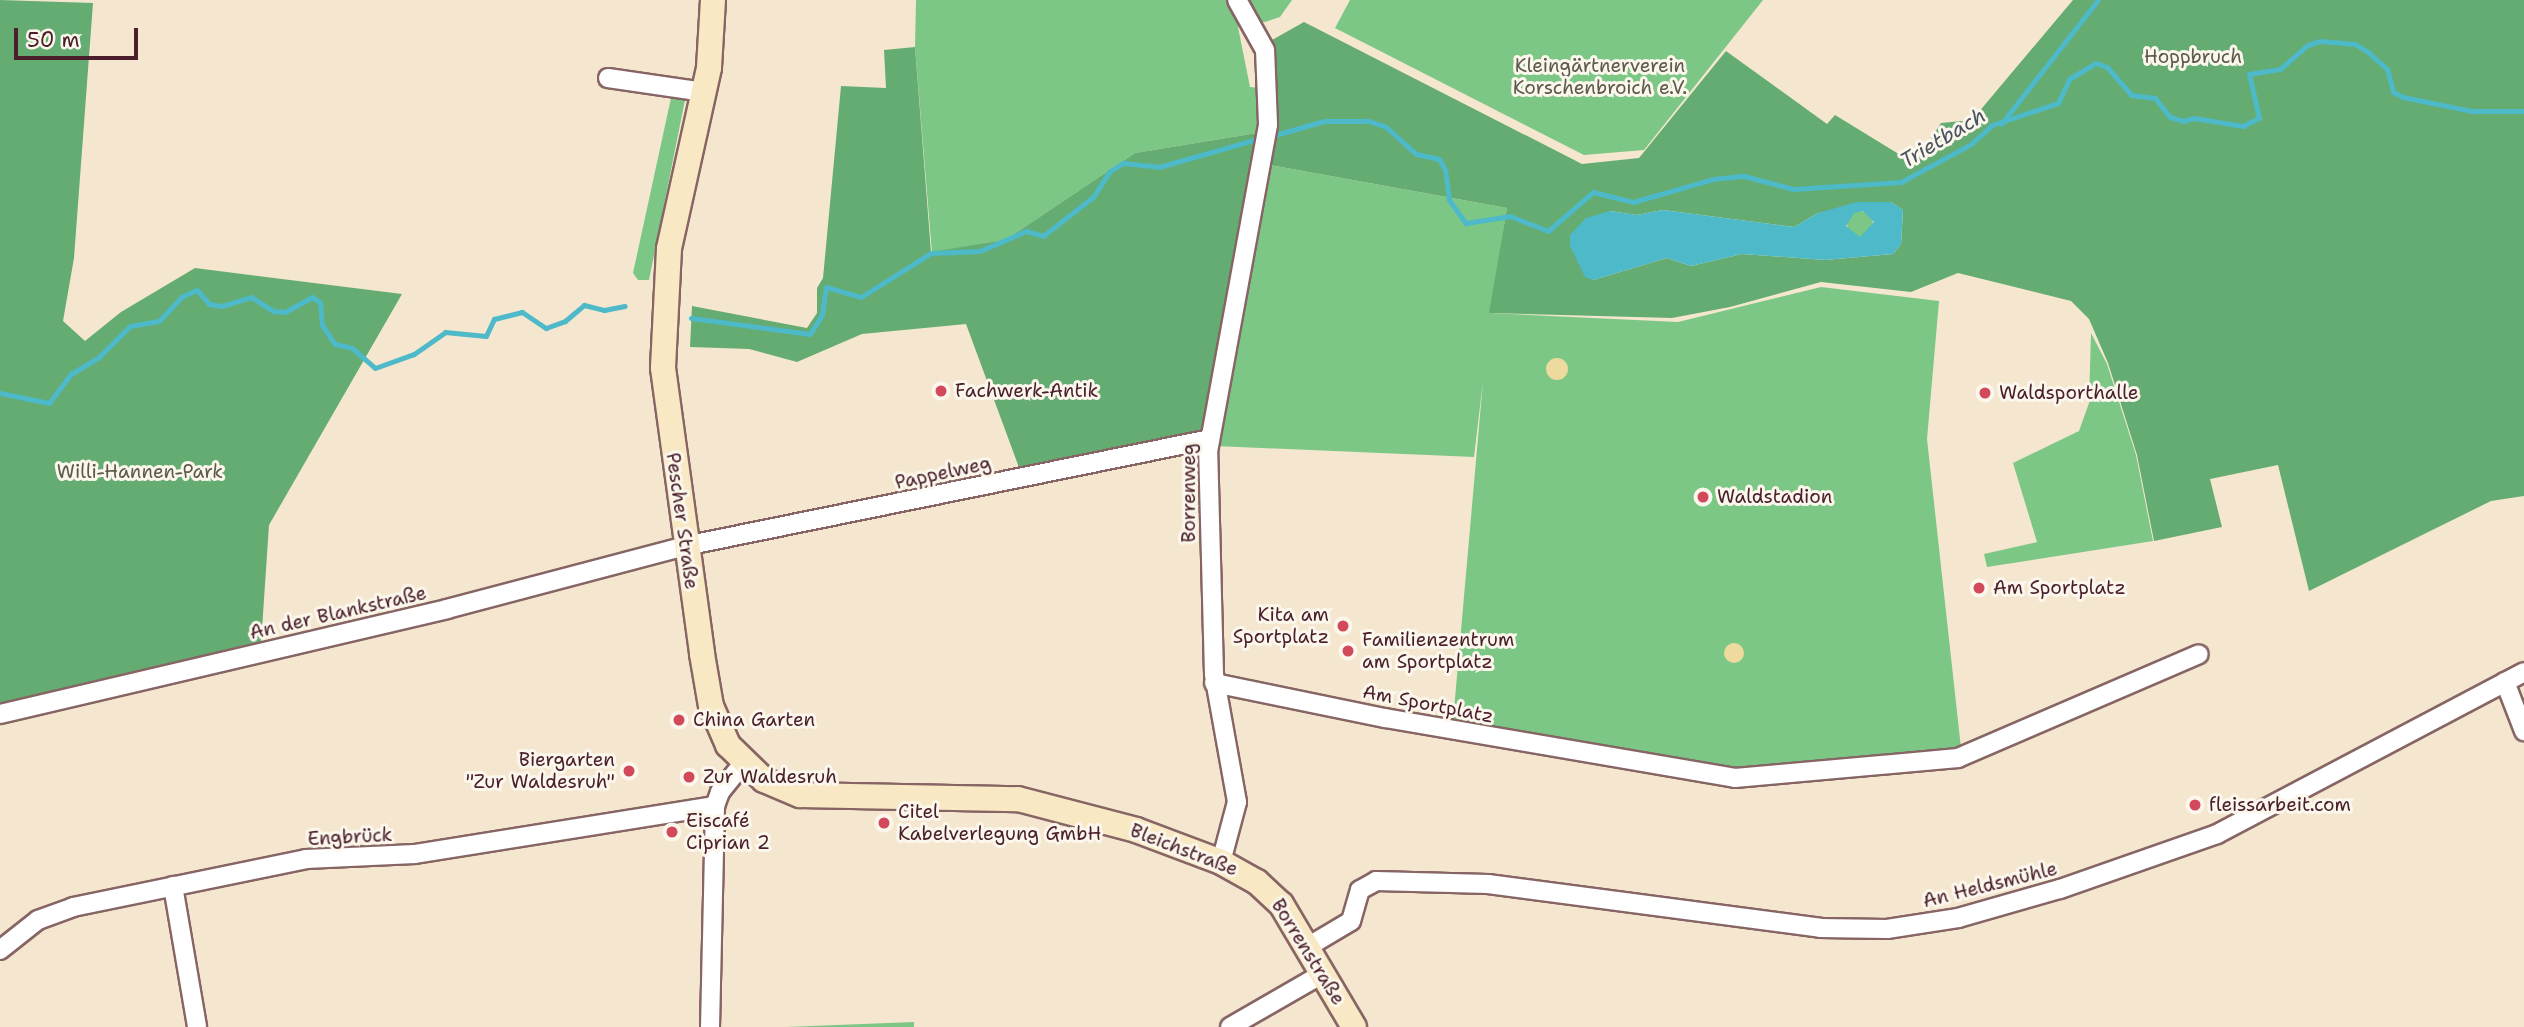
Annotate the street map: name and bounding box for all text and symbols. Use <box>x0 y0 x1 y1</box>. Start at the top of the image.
scale bar <box>18 14 142 58</box>
text: 50 m <box>27 26 80 54</box>
park label: Hoppbruch <box>2144 46 2242 68</box>
park label: Kleingärtnerverein Korschenbroich e.V. <box>1513 55 1687 99</box>
water label: Trietbach <box>1896 103 1990 173</box>
place label: Fachwerk-Antik <box>955 380 1098 402</box>
place label: Waldsporthalle <box>1999 382 2138 404</box>
marker: Fachwerk-Antik <box>933 383 949 399</box>
marker: Waldsporthalle <box>1977 385 1993 401</box>
street label: Borrenweg <box>1178 443 1200 543</box>
street label: Pescher Straße <box>661 451 703 591</box>
street label: Pappelweg <box>893 452 993 494</box>
park label: Willi-Hannen-Park <box>57 461 223 483</box>
place label: Waldstadion <box>1717 486 1832 508</box>
marker: Waldstadion <box>1695 489 1711 505</box>
place label: Am Sportplatz <box>1993 577 2126 599</box>
marker: Am Sportplatz <box>1971 580 1987 596</box>
street label: An der Blankstraße <box>247 582 429 644</box>
place label: Kita am Sportplatz <box>1233 604 1329 648</box>
marker: Kita am Sportplatz <box>1335 618 1351 634</box>
place label: Familienzentrum am Sportplatz <box>1362 629 1514 673</box>
marker: Familienzentrum am Sportplatz <box>1340 643 1356 659</box>
street label: Am Sportplatz <box>1361 680 1495 728</box>
place label: China Garten <box>693 709 815 731</box>
marker: China Garten <box>671 712 687 728</box>
place label: Biergarten "Zur Waldesruh" <box>466 749 615 793</box>
marker: Biergarten "Zur Waldesruh" <box>621 763 637 779</box>
place label: Zur Waldesruh <box>703 766 837 788</box>
marker: Zur Waldesruh <box>681 769 697 785</box>
place label: fleissarbeit.com <box>2209 794 2351 816</box>
marker: fleissarbeit.com <box>2187 797 2203 813</box>
place label: Citel Kabelverlegung GmbH <box>898 801 1101 845</box>
place label: Eiscafé Ciprian 2 <box>686 810 770 854</box>
marker: Citel Kabelverlegung GmbH <box>876 815 892 831</box>
street label: Bleichstraße <box>1127 819 1241 881</box>
street label: Engbrück <box>307 823 393 851</box>
marker: Eiscafé Ciprian 2 <box>664 824 680 840</box>
street label: An Heldsmühle <box>1920 857 2060 913</box>
street label: Borrenstraße <box>1266 895 1350 1009</box>

